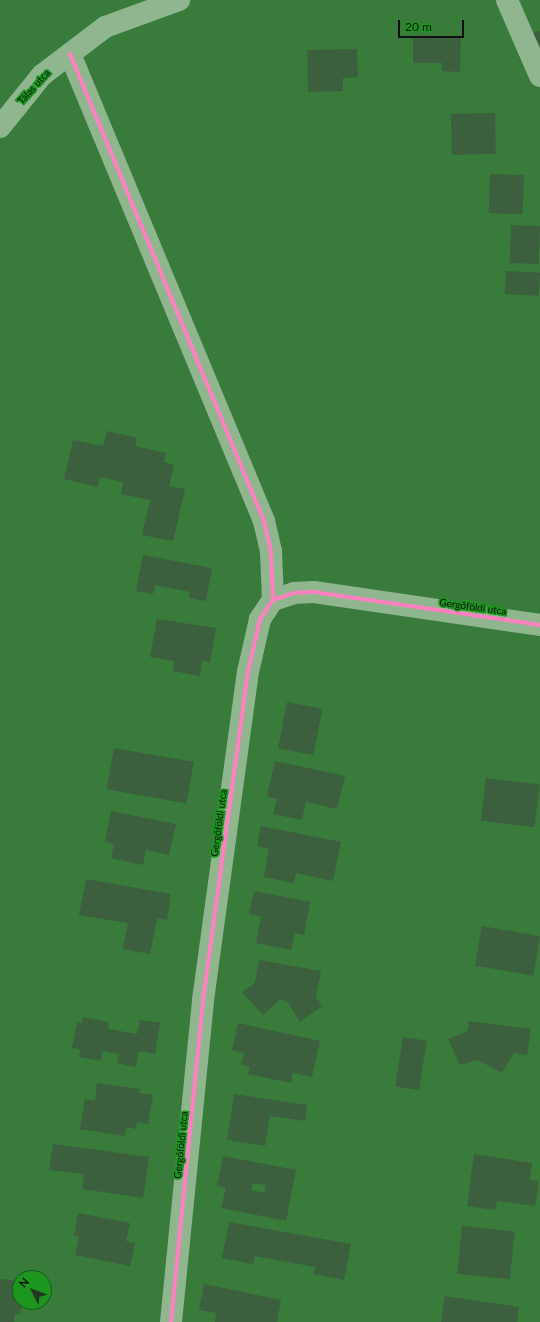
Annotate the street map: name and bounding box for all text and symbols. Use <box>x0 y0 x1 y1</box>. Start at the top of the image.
scale bar <box>400 12 466 38</box>
text: 20 m <box>405 19 432 34</box>
street label: Tálas utca <box>15 67 53 107</box>
street label: Gergőföldi utca <box>439 596 507 618</box>
street label: Gergőföldi utca <box>208 789 230 857</box>
street label: Gergőföldi utca <box>172 1111 190 1179</box>
north arrow <box>12 1270 52 1310</box>
text: N <box>16 1275 31 1290</box>

